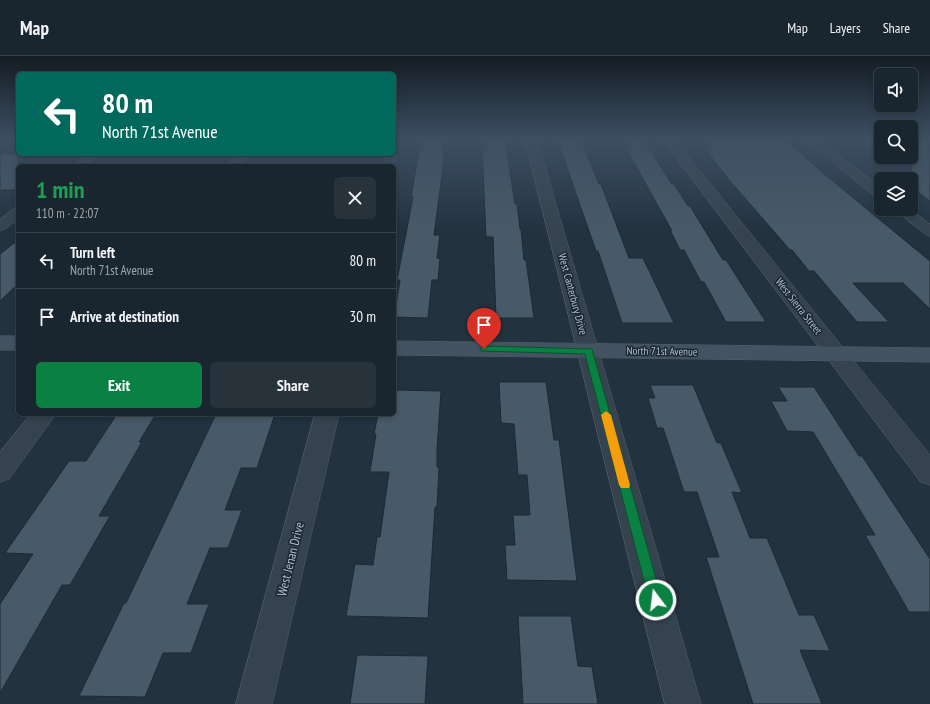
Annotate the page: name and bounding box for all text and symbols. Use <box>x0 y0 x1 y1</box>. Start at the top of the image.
text: Map <box>20 16 49 40</box>
text: Map <box>787 19 808 37</box>
text: Layers <box>830 19 861 37</box>
text: Share <box>883 19 910 37</box>
map controls <box>874 68 918 216</box>
button: sound <box>874 68 918 112</box>
text: 80 m <box>102 84 153 121</box>
icon: left <box>36 88 88 140</box>
text: North 71st Avenue <box>102 120 218 143</box>
button: search <box>874 120 918 164</box>
button: layers <box>874 172 918 216</box>
text: 1 min <box>36 174 84 205</box>
button: close <box>334 177 376 219</box>
text: 110 m · 22:07 <box>36 205 99 222</box>
text: Turn left <box>70 243 115 262</box>
icon: left <box>36 250 58 272</box>
text: 80 m <box>350 251 376 270</box>
street label: West Canterbury Drive <box>555 252 591 337</box>
text: North 71st Avenue <box>70 262 154 279</box>
street label: West Sierra Street <box>773 275 825 337</box>
icon: arrive <box>36 306 58 328</box>
text: Arrive at destination <box>70 307 179 326</box>
text: 30 m <box>350 307 376 326</box>
pin <box>467 308 501 349</box>
icon: arrive <box>473 314 495 336</box>
street label: North 71st Avenue <box>627 343 698 359</box>
button: Exit <box>36 362 202 408</box>
button: Share <box>210 362 376 408</box>
street label: West Jenan Drive <box>273 520 308 598</box>
position arrow <box>635 579 677 621</box>

